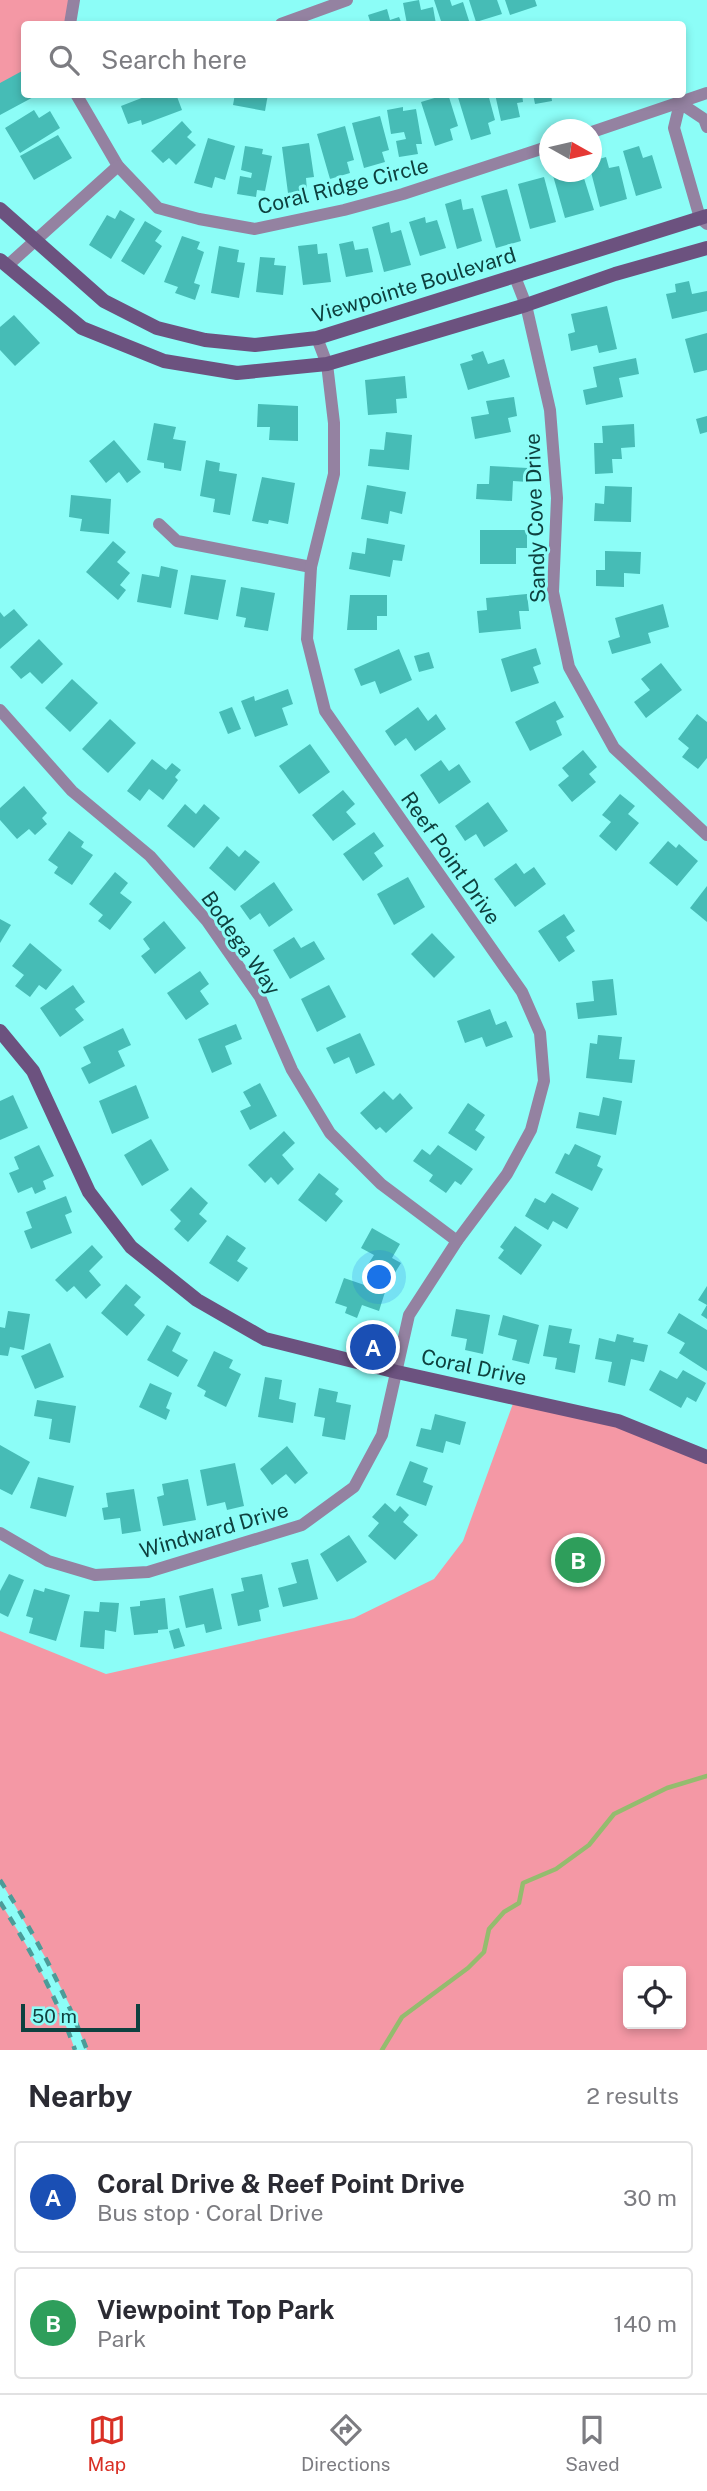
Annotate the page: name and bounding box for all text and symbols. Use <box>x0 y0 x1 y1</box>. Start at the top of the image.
search box <box>21 21 686 98</box>
icon: search <box>45 41 83 79</box>
text: Search here <box>101 44 247 75</box>
north arrow <box>539 119 602 182</box>
street label: Coral Ridge Circle <box>255 153 431 219</box>
street label: Viewpointe Boulevard <box>309 242 519 328</box>
street label: Sandy Cove Drive <box>520 433 550 603</box>
street label: Reef Point Drive <box>396 787 506 929</box>
street label: Bodega Way <box>196 886 286 1000</box>
your location <box>362 1260 396 1294</box>
pin: A <box>350 1321 396 1373</box>
street label: Coral Drive <box>419 1344 529 1390</box>
street label: Windward Drive <box>137 1497 291 1563</box>
pin: B <box>555 1534 601 1586</box>
map controls <box>623 1966 686 2029</box>
button: locate <box>623 1966 686 2029</box>
scale bar <box>21 2001 140 2033</box>
text: 50 m <box>32 2005 77 2027</box>
text: Nearby <box>28 2078 132 2114</box>
text: 2 results <box>586 2082 679 2109</box>
text: Coral Drive & Reef Point Drive <box>97 2168 465 2199</box>
text: A <box>45 2184 61 2211</box>
text: 30 m <box>623 2184 677 2211</box>
text: Bus stop · Coral Drive <box>97 2199 324 2226</box>
text: Viewpoint Top Park <box>97 2294 334 2325</box>
text: B <box>45 2310 61 2337</box>
text: 140 m <box>614 2310 677 2337</box>
text: Park <box>97 2325 146 2352</box>
tab: Map <box>87 2411 126 2475</box>
tab: Directions <box>301 2411 390 2475</box>
tab: Saved <box>565 2411 620 2475</box>

